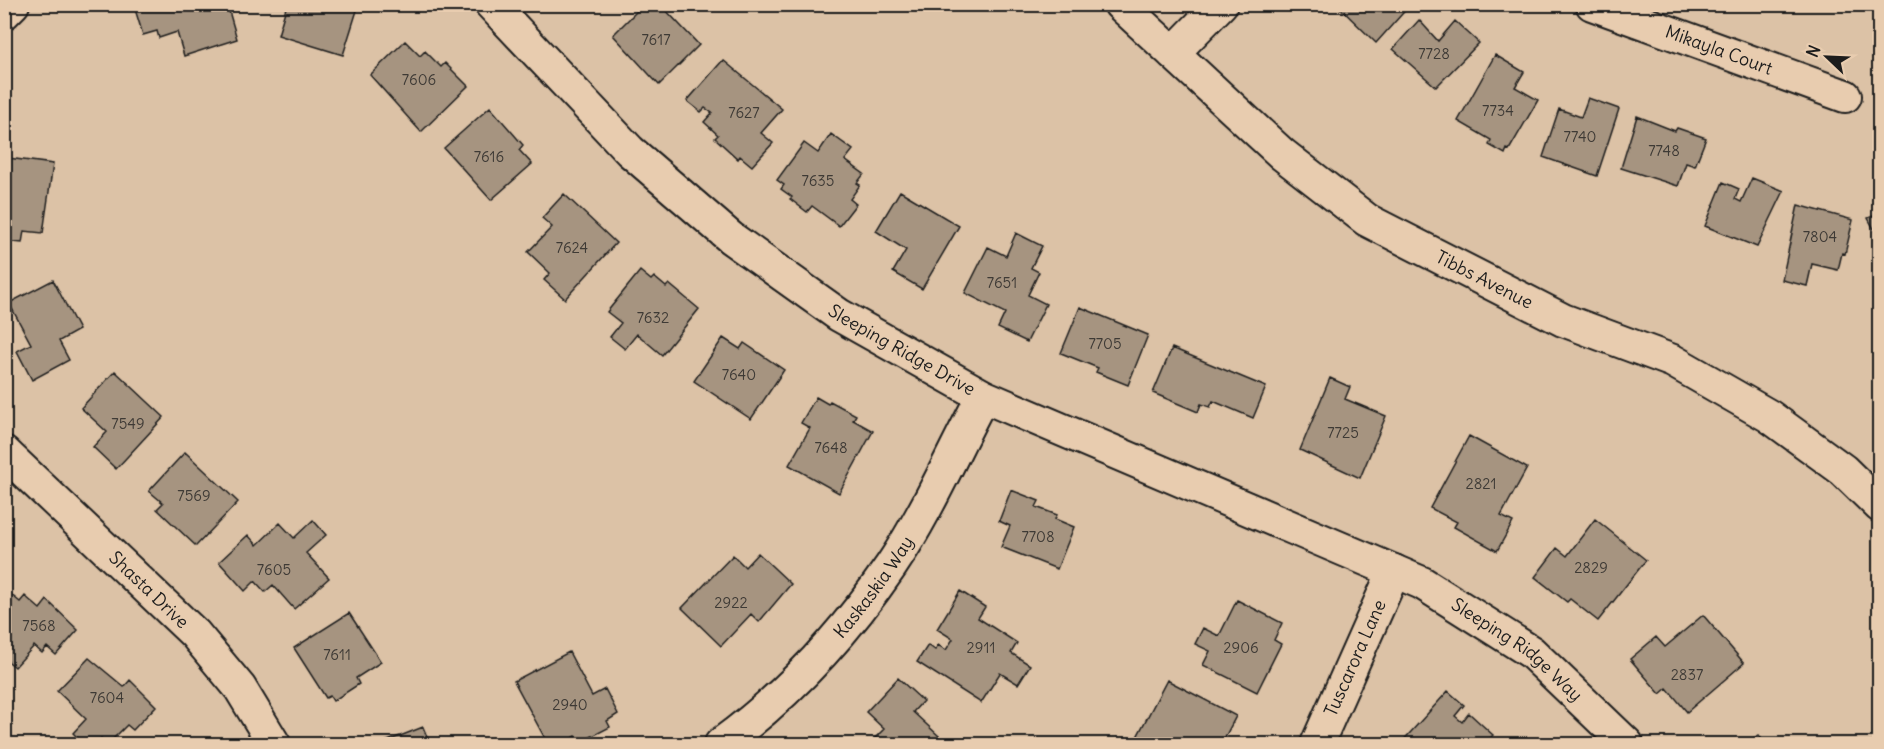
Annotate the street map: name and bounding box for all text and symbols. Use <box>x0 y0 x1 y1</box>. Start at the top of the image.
street label: Mikayla Court <box>1662 20 1776 80</box>
north arrow <box>1797 27 1857 87</box>
house number: 7617 <box>641 30 671 49</box>
text: N <box>1802 42 1825 60</box>
house number: 7728 <box>1418 44 1450 63</box>
house number: 7606 <box>402 70 436 89</box>
house number: 7734 <box>1482 101 1514 120</box>
house number: 7627 <box>728 103 760 122</box>
house number: 7740 <box>1564 127 1596 146</box>
house number: 7748 <box>1648 141 1680 160</box>
house number: 7616 <box>474 147 504 166</box>
house number: 7635 <box>802 171 834 190</box>
house number: 7804 <box>1803 227 1838 246</box>
house number: 7624 <box>556 238 589 257</box>
street label: Tibbs Avenue <box>1432 245 1537 314</box>
house number: 7651 <box>987 273 1017 292</box>
street label: Sleeping Ridge Drive <box>824 299 979 400</box>
house number: 7632 <box>637 308 669 327</box>
house number: 7705 <box>1088 334 1122 353</box>
house number: 7640 <box>722 365 756 384</box>
house number: 7549 <box>111 414 145 433</box>
house number: 7725 <box>1327 423 1359 442</box>
house number: 7648 <box>814 438 848 457</box>
house number: 2821 <box>1465 474 1497 493</box>
house number: 7569 <box>177 486 211 505</box>
house number: 7708 <box>1021 527 1055 546</box>
street label: Kaskaskia Way <box>828 532 918 643</box>
street label: Shasta Drive <box>104 546 194 633</box>
house number: 2829 <box>1574 558 1608 577</box>
house number: 7605 <box>257 560 291 579</box>
house number: 2922 <box>714 593 748 612</box>
street label: Sleeping Ridge Way <box>1447 593 1588 706</box>
street label: Tuscarora Lane <box>1319 596 1391 720</box>
house number: 7568 <box>22 616 56 635</box>
house number: 2911 <box>967 638 995 657</box>
house number: 2906 <box>1223 638 1259 657</box>
house number: 7611 <box>323 645 351 664</box>
house number: 2837 <box>1671 665 1703 684</box>
house number: 7604 <box>90 688 125 707</box>
house number: 2940 <box>552 695 588 714</box>

